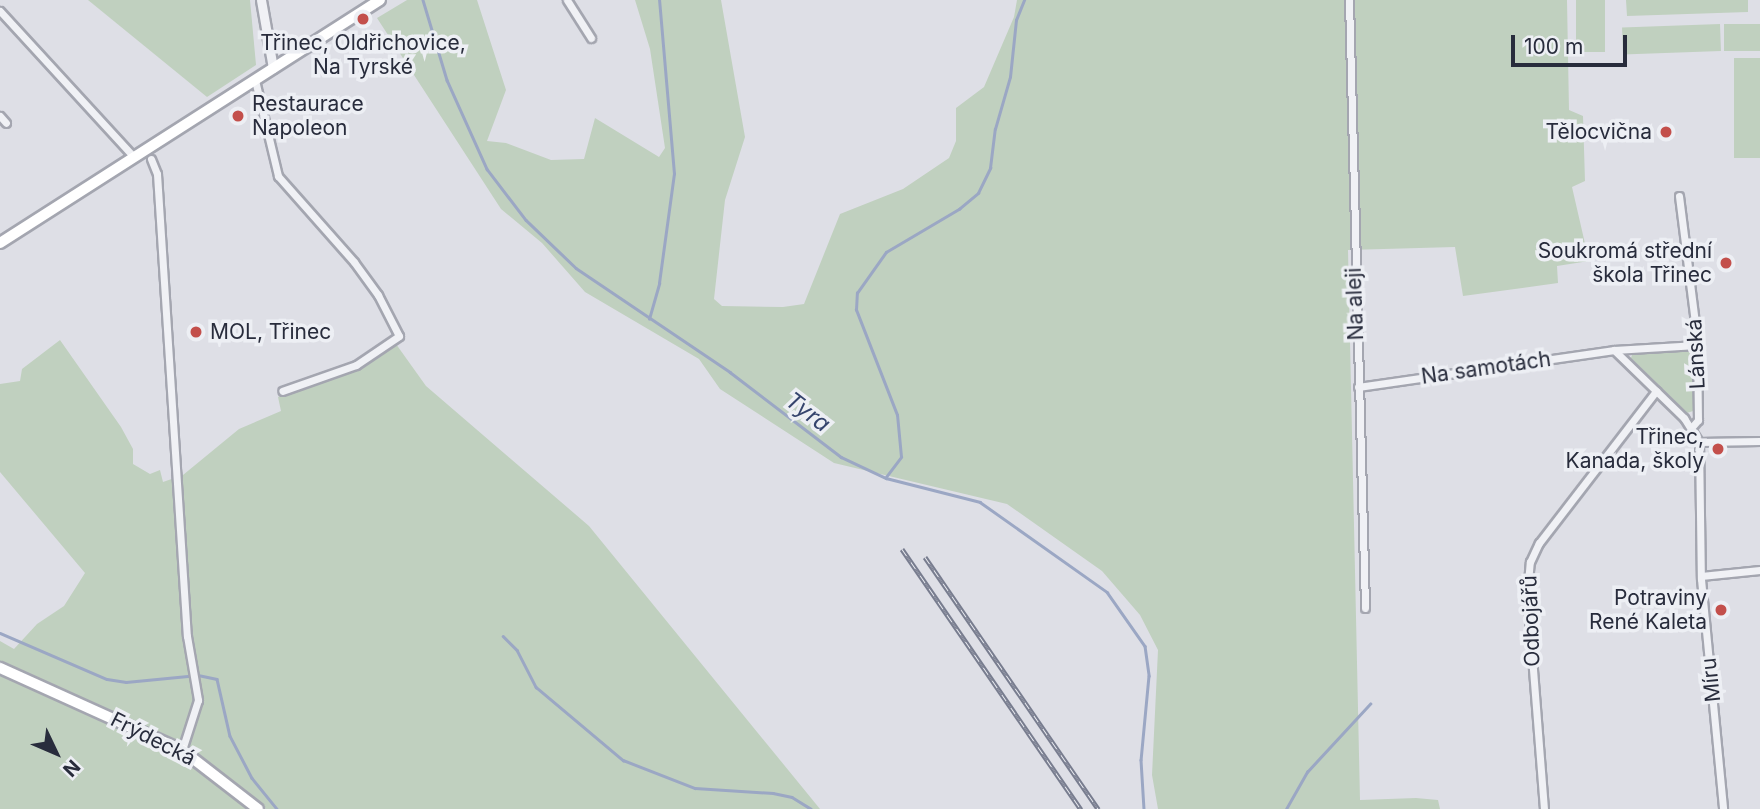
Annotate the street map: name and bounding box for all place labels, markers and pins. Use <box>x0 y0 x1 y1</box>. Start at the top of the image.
marker: Třinec, Oldřichovice, Na Tyrské <box>355 11 371 27</box>
place label: Třinec, Oldřichovice, Na Tyrské <box>260 30 466 80</box>
place label: Restaurace Napoleon <box>252 91 364 141</box>
marker: Restaurace Napoleon <box>230 108 246 124</box>
place label: Tělocvična <box>1545 119 1652 145</box>
marker: Tělocvična <box>1658 124 1674 140</box>
place label: Soukromá střední škola Třinec <box>1538 238 1712 288</box>
marker: Soukromá střední škola Třinec <box>1718 255 1734 271</box>
place label: MOL, Třinec <box>210 319 331 345</box>
marker: MOL, Třinec <box>188 324 204 340</box>
place label: Třinec, Kanada, školy <box>1566 424 1704 474</box>
marker: Třinec, Kanada, školy <box>1710 441 1726 457</box>
place label: Potraviny René Kaleta <box>1589 585 1707 635</box>
marker: Potraviny René Kaleta <box>1713 602 1729 618</box>

